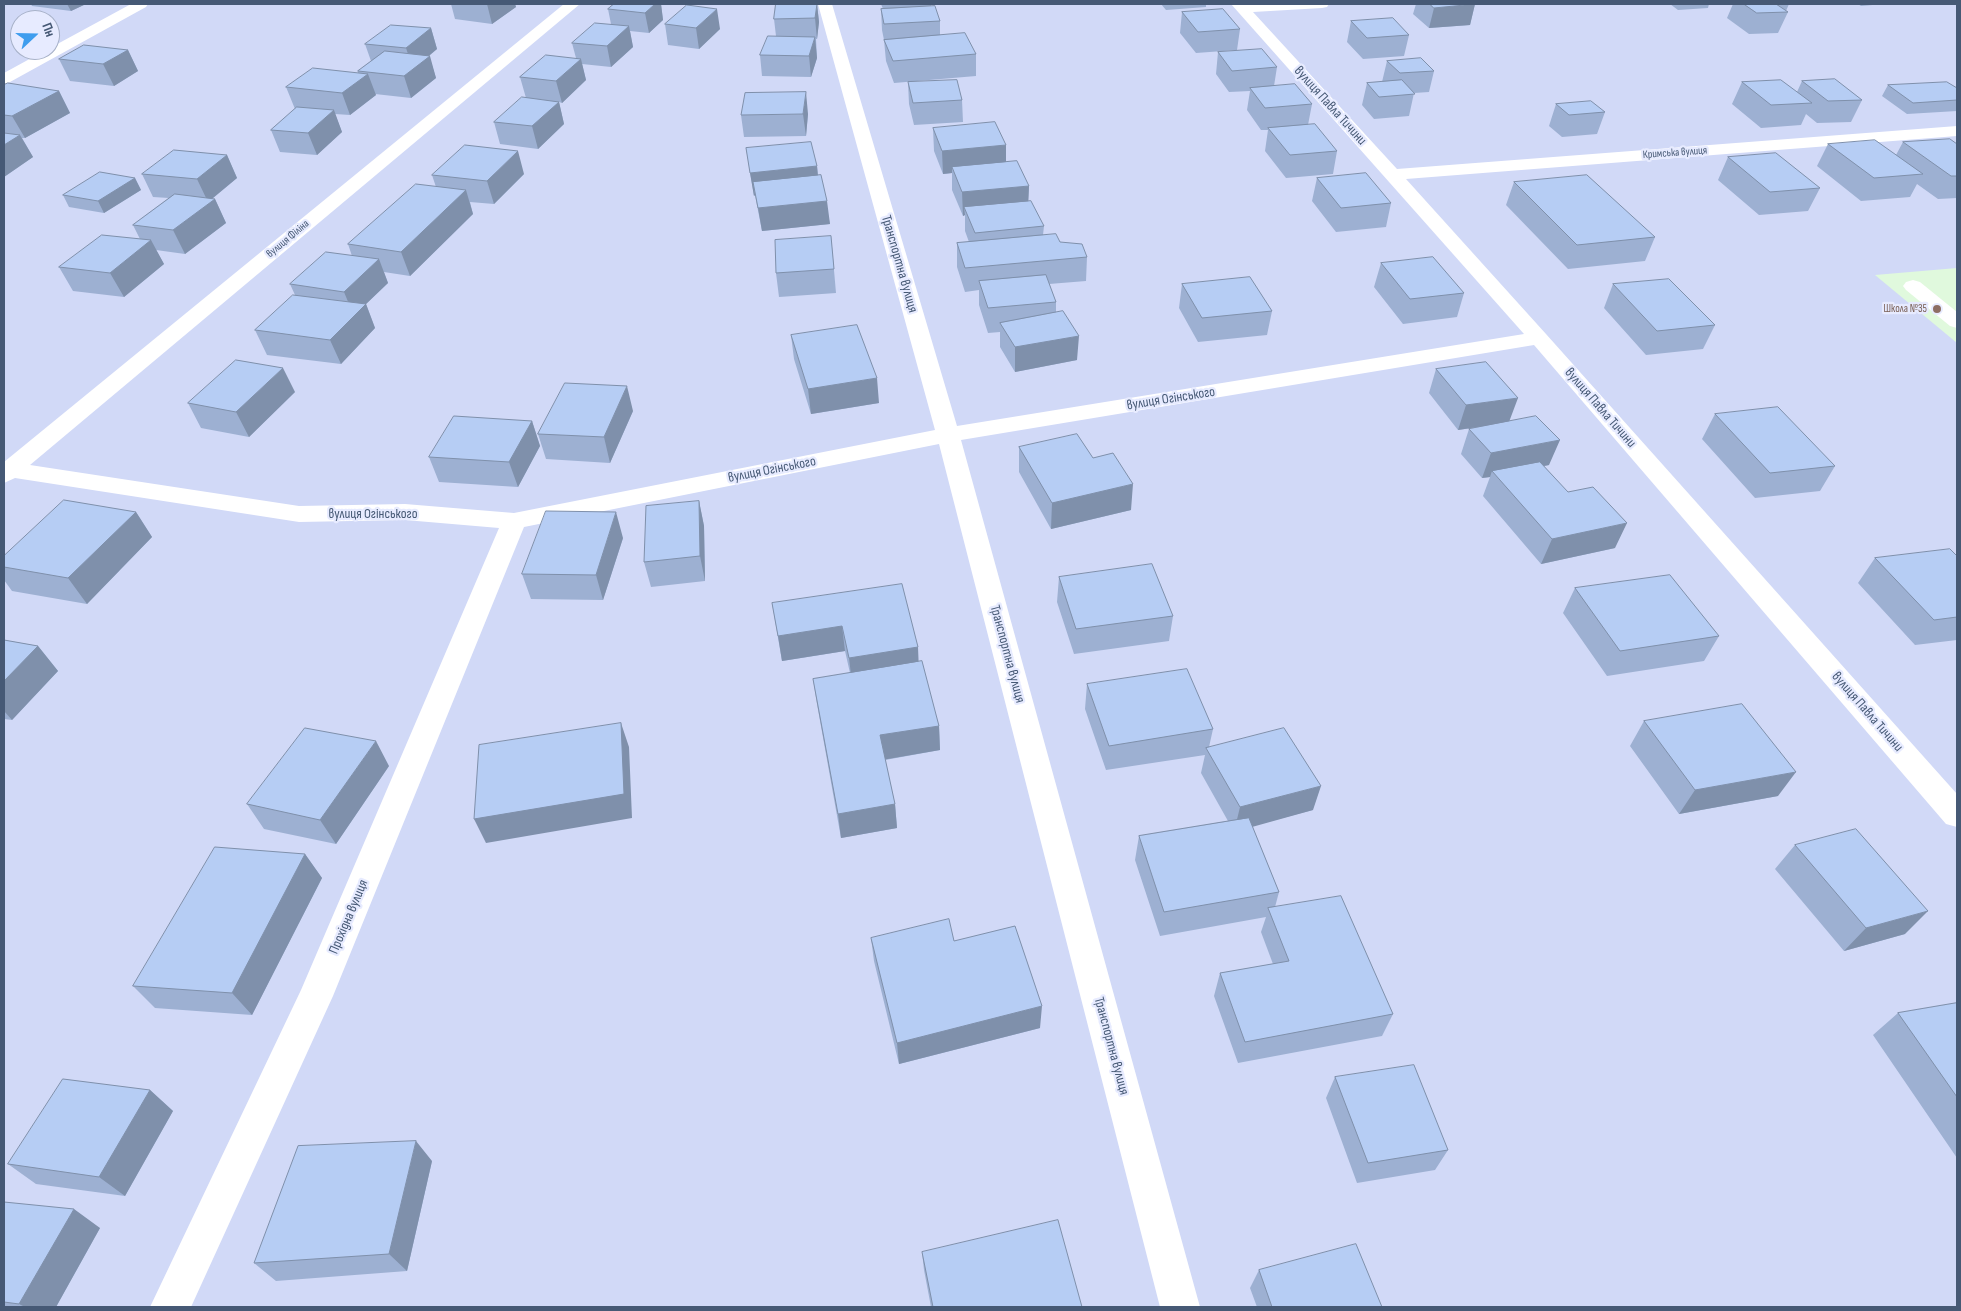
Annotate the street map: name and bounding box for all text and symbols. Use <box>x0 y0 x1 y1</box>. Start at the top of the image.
north arrow <box>10 10 60 60</box>
text: Пн <box>38 20 59 39</box>
street label: вулиця Павла Тичини <box>1290 63 1370 149</box>
street label: Кримська вулиця <box>1642 144 1708 162</box>
street label: Транспортна вулиця <box>877 213 921 315</box>
street label: вулиця Філіна <box>264 217 312 261</box>
place label: Школа №35 <box>1884 302 1927 316</box>
marker: Школа №35 <box>1931 303 1943 315</box>
street label: вулиця Павла Тичини <box>1561 365 1639 451</box>
street label: вулиця Огінського <box>1126 384 1216 414</box>
street label: вулиця Огінського <box>727 453 817 487</box>
street label: вулиця Огінського <box>328 506 418 522</box>
street label: Транспортна вулиця <box>986 603 1028 705</box>
street label: вулиця Павла Тичини <box>1828 669 1906 755</box>
street label: Прохідна вулиця <box>326 877 372 957</box>
street label: Транспортна вулиця <box>1090 995 1132 1097</box>

